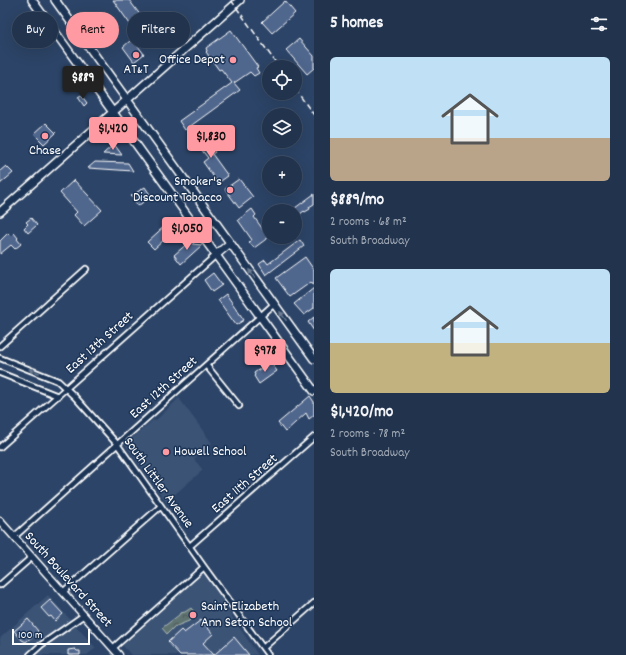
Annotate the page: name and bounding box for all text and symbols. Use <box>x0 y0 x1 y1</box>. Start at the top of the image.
chip: Buy <box>12 12 58 48</box>
chip: Rent <box>66 12 119 48</box>
chip: Filters <box>127 12 190 48</box>
text: 5 homes <box>330 12 383 36</box>
icon: filters <box>588 13 610 35</box>
marker: AT&T <box>131 50 141 60</box>
place label: Office Depot <box>159 50 225 70</box>
marker: Office Depot <box>228 55 238 65</box>
place label: AT&T <box>123 60 149 80</box>
map controls <box>262 60 302 244</box>
button: locate <box>262 60 302 100</box>
pin: $889 <box>59 66 107 100</box>
text: $889 <box>72 69 94 88</box>
icon: home <box>434 83 506 155</box>
button: layers <box>262 108 302 148</box>
pin: $1,420 <box>80 117 146 151</box>
text: $1,420 <box>98 120 128 139</box>
pin: $1,830 <box>178 125 244 159</box>
text: $1,830 <box>196 128 226 147</box>
marker: Chase <box>40 131 50 141</box>
place label: Chase <box>29 141 61 161</box>
button: + <box>262 156 302 196</box>
place label: Smoker's Discount Tobacco <box>133 172 222 208</box>
marker: Smoker's Discount Tobacco <box>225 185 235 195</box>
text: $889/mo <box>330 189 384 213</box>
button: − <box>262 204 302 244</box>
text: 2 rooms · 68 m² <box>330 213 407 232</box>
pin: $1,050 <box>154 217 220 251</box>
text: $1,050 <box>171 220 203 239</box>
text: South Broadway <box>330 232 410 251</box>
one-way arrow <box>248 268 256 279</box>
icon: home <box>434 295 506 367</box>
street label: East 13th Street <box>62 307 138 379</box>
one-way arrow <box>278 310 287 321</box>
pin: $978 <box>241 339 289 373</box>
text: $978 <box>254 342 276 361</box>
street label: East 12th Street <box>126 352 202 424</box>
one-way arrow <box>28 368 40 374</box>
text: $1,420/mo <box>330 401 393 425</box>
text: 2 rooms · 78 m² <box>330 425 405 444</box>
street label: South Littler Avenue <box>118 433 198 533</box>
place label: Howell School <box>174 442 247 462</box>
text: South Broadway <box>330 444 410 463</box>
marker: Howell School <box>161 447 171 457</box>
street label: East 11th Street <box>207 450 283 518</box>
street label: South Boulevard Street <box>19 528 117 632</box>
place label: Saint Elizabeth Ann Seton School <box>201 597 293 633</box>
marker: Saint Elizabeth Ann Seton School <box>188 610 198 620</box>
scale bar <box>12 627 90 646</box>
text: 100 m <box>18 628 42 644</box>

